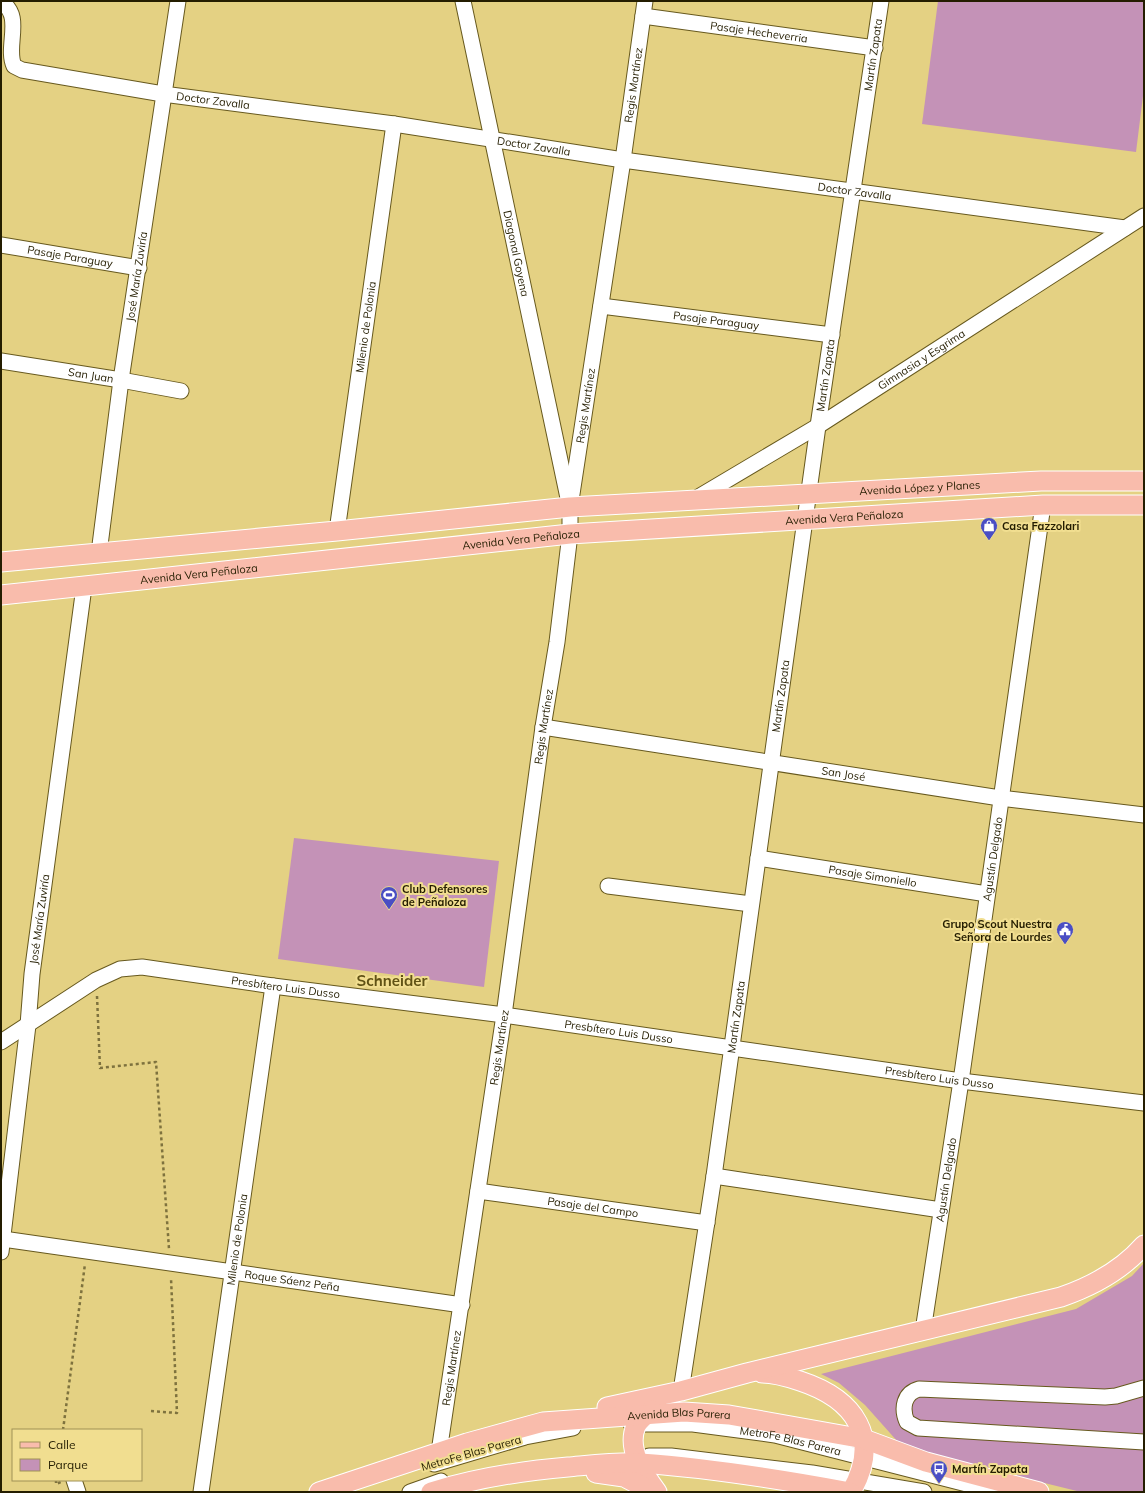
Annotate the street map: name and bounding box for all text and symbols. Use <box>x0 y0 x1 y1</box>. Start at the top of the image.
street label: Pasaje Hecheverria <box>709 18 809 46</box>
street label: Martín Zapata <box>861 18 885 92</box>
street label: Regis Martínez <box>621 46 646 124</box>
street label: Doctor Zavalla <box>175 89 251 112</box>
street label: Doctor Zavalla <box>496 133 571 159</box>
street label: Doctor Zavalla <box>817 179 892 203</box>
street label: Diagonal Goyena <box>500 209 532 298</box>
street label: José María Zuviría <box>123 231 150 323</box>
street label: Pasaje Paraguay <box>26 242 114 271</box>
street label: Milenio de Polonia <box>352 280 379 374</box>
street label: Pasaje Paraguay <box>672 308 760 333</box>
street label: Gimnasia y Esgrima <box>875 326 968 393</box>
street label: Martín Zapata <box>813 338 838 412</box>
street label: San Juan <box>67 365 115 386</box>
street label: Regis Martínez <box>573 367 598 444</box>
street label: Avenida López y Planes <box>859 477 981 498</box>
street label: Avenida Vera Peñaloza <box>785 507 904 528</box>
shop icon: Casa Fazzolari <box>979 516 999 541</box>
place label: Casa Fazzolari <box>1002 519 1079 533</box>
street label: Avenida Vera Peñaloza <box>461 526 580 553</box>
street label: Avenida Vera Peñaloza <box>139 561 258 587</box>
street label: Martín Zapata <box>769 659 792 733</box>
street label: Regis Martínez <box>531 687 556 765</box>
street label: San José <box>821 763 866 784</box>
street label: Agustín Delgado <box>980 816 1006 902</box>
street label: Pasaje Simoniello <box>827 862 918 890</box>
street label: José María Zuviría <box>26 873 52 965</box>
place label: Club Defensores de Peñaloza <box>402 882 488 909</box>
sports icon: Club Defensores de Peñaloza <box>379 885 399 910</box>
place label: Grupo Scout Nuestra Señora de Lourdes <box>942 917 1052 944</box>
public building icon: Grupo Scout Nuestra Señora de Lourdes <box>1055 920 1075 945</box>
district label: Schneider <box>357 971 428 990</box>
street label: Presbítero Luis Dusso <box>230 973 341 1001</box>
street label: Martín Zapata <box>724 980 748 1054</box>
street label: Regis Martínez <box>487 1009 512 1086</box>
street label: Presbítero Luis Dusso <box>563 1017 674 1046</box>
street label: Presbítero Luis Dusso <box>884 1063 995 1092</box>
street label: Agustín Delgado <box>933 1137 959 1223</box>
street label: Milenio de Polonia <box>223 1193 250 1286</box>
street label: Pasaje del Campo <box>547 1194 639 1220</box>
street label: Roque Sáenz Peña <box>243 1267 341 1294</box>
street label: Regis Martínez <box>439 1329 464 1407</box>
street label: Avenida Blas Parera <box>627 1405 731 1423</box>
street label: MetroFe Blas Parera <box>739 1423 843 1459</box>
legend <box>12 1429 142 1481</box>
street label: MetroFe Blas Parera <box>419 1432 523 1474</box>
text: Calle <box>48 1437 75 1452</box>
text: Parque <box>48 1457 88 1472</box>
bus stop icon: Martín Zapata <box>929 1459 949 1484</box>
place label: Martín Zapata <box>952 1462 1028 1476</box>

